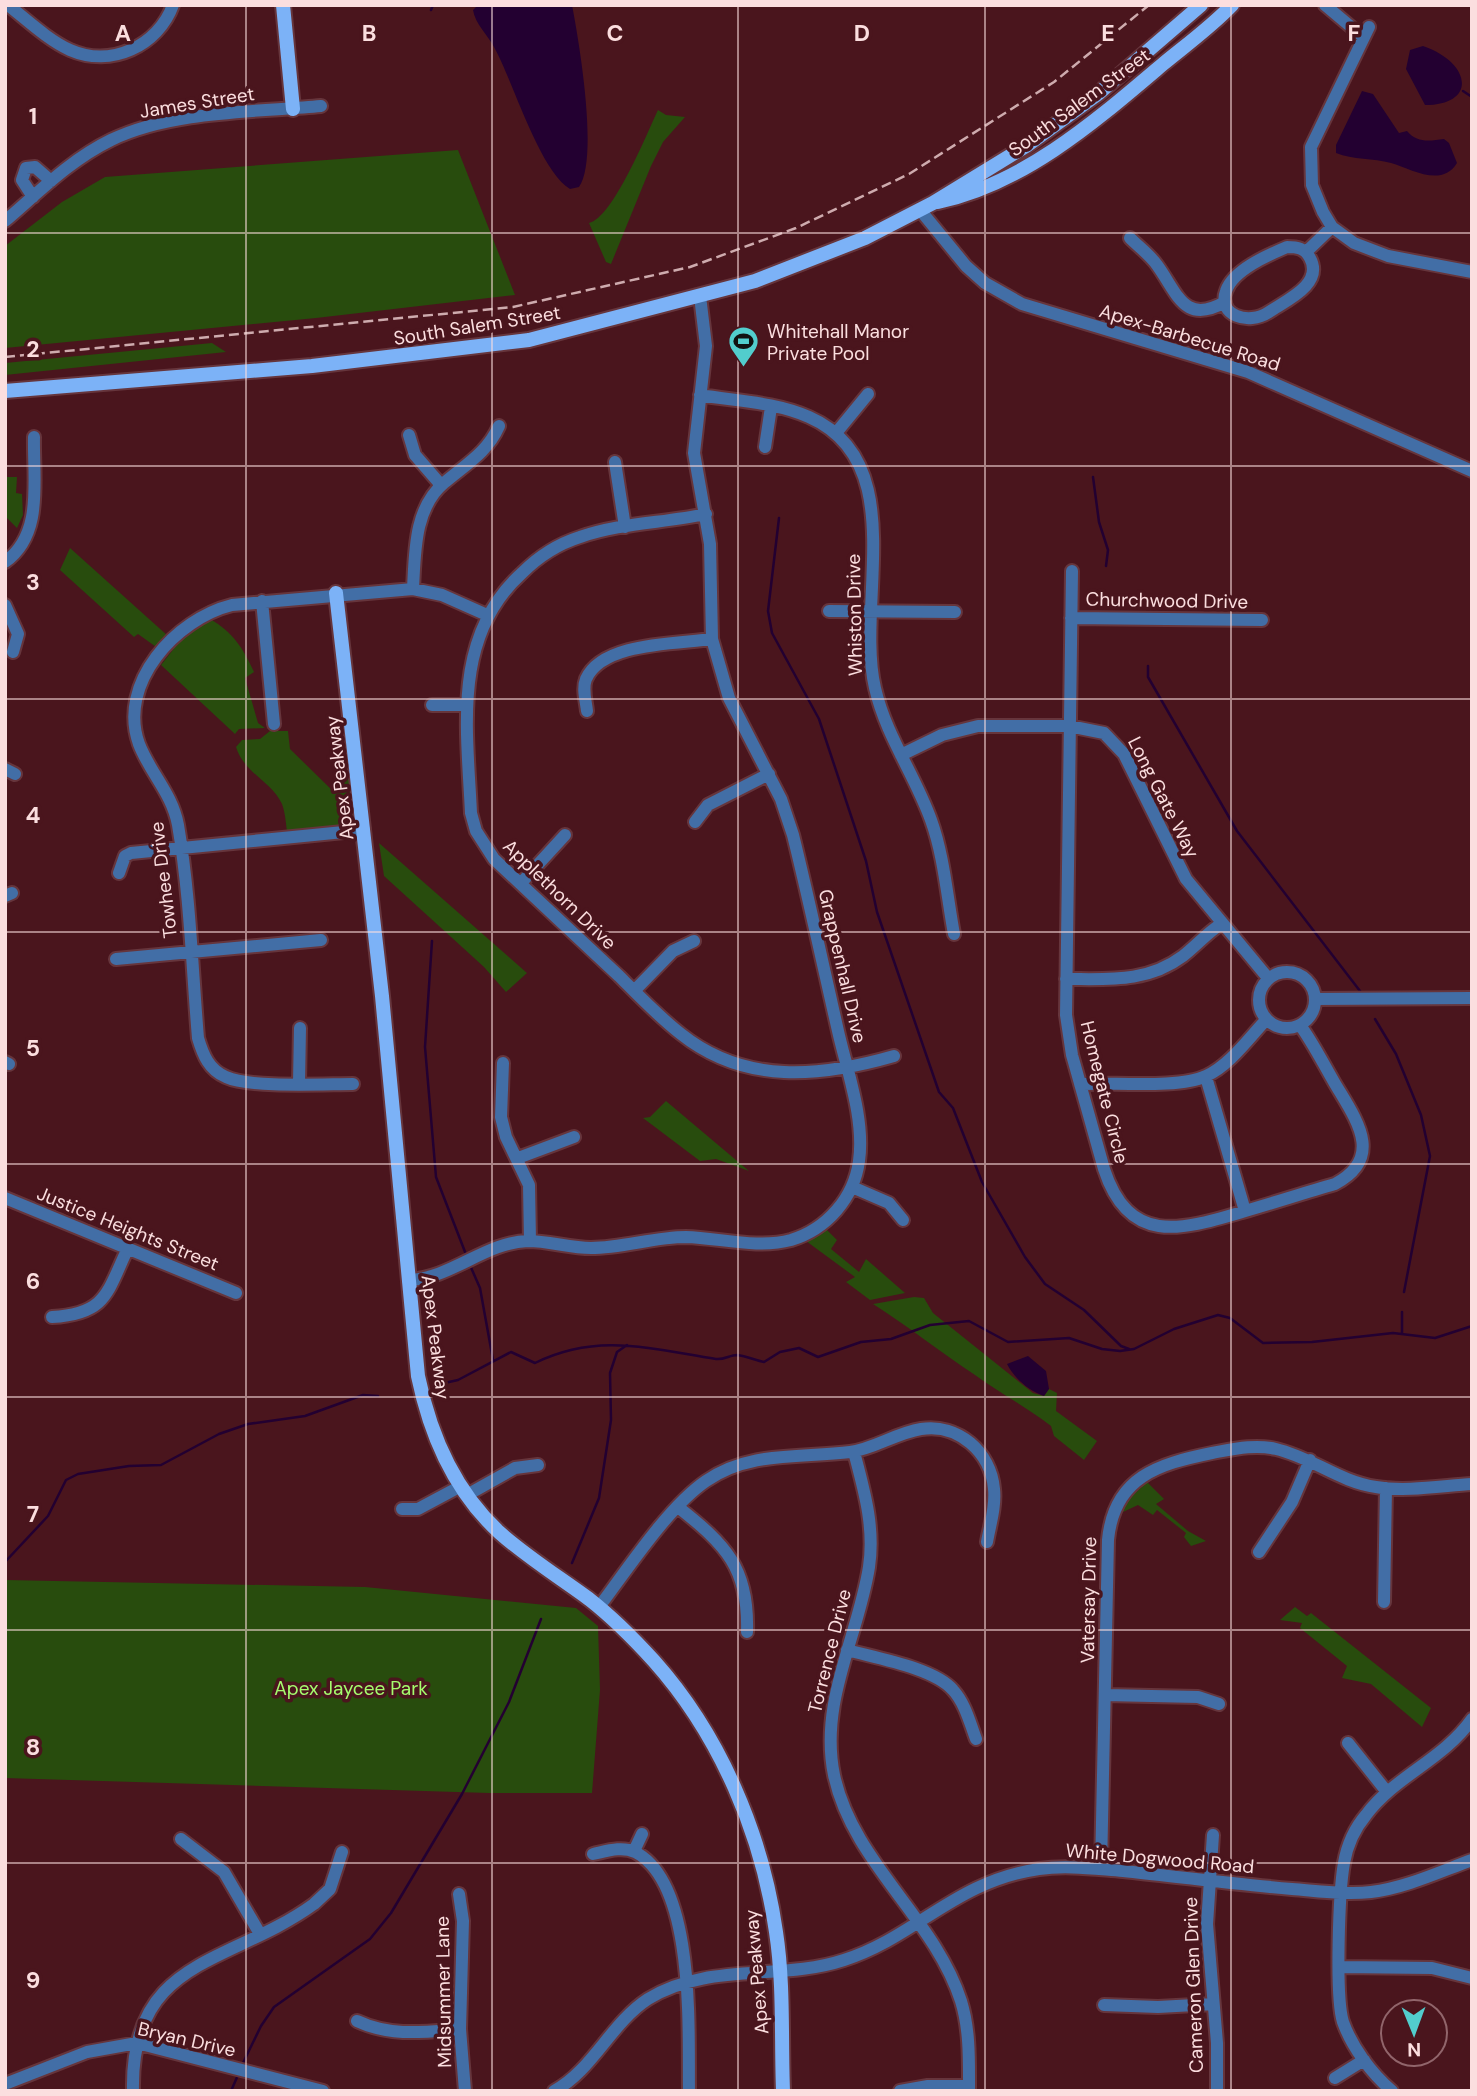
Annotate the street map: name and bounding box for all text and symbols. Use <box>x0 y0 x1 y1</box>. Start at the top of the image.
text: A <box>115 18 131 48</box>
text: B <box>362 18 376 48</box>
text: C <box>607 18 623 48</box>
text: D <box>854 18 870 48</box>
text: E <box>1101 18 1115 48</box>
text: F <box>1348 18 1361 48</box>
street label: South Salem Street <box>1004 43 1155 162</box>
street label: James Street <box>138 81 256 124</box>
text: 1 <box>29 101 37 131</box>
street label: Apex-Barbecue Road <box>1096 298 1283 377</box>
street label: South Salem Street <box>392 300 562 351</box>
place label: Whitehall Manor Private Pool <box>767 319 909 366</box>
sports icon: Whitehall Manor Private Pool <box>727 325 761 369</box>
text: 2 <box>26 334 40 364</box>
street label: Whiston Drive <box>841 554 868 676</box>
text: 3 <box>26 567 40 597</box>
street label: Churchwood Drive <box>1086 587 1248 614</box>
street label: Apex Peakway <box>319 714 360 842</box>
street label: Long Gate Way <box>1122 732 1205 863</box>
text: 4 <box>26 800 41 830</box>
street label: Towhee Drive <box>144 820 183 939</box>
street label: Applethorn Drive <box>497 834 622 955</box>
street label: Grappenhall Drive <box>813 887 872 1045</box>
street label: Homegate Circle <box>1075 1018 1134 1166</box>
text: 5 <box>26 1033 40 1063</box>
street label: Justice Heights Street <box>33 1181 222 1276</box>
text: 6 <box>26 1266 40 1296</box>
street label: Apex Peakway <box>415 1273 456 1401</box>
text: 7 <box>27 1499 39 1529</box>
street label: Vatersay Drive <box>1075 1536 1102 1664</box>
street label: Torrence Drive <box>802 1586 857 1716</box>
park label: Apex Jaycee Park <box>274 1676 428 1701</box>
text: 8 <box>26 1732 40 1762</box>
street label: White Dogwood Road <box>1065 1838 1255 1879</box>
street label: Cameron Glen Drive <box>1178 1897 1209 2073</box>
street label: Apex Peakway <box>739 1908 774 2035</box>
street label: Midsummer Lane <box>430 1916 457 2068</box>
text: 9 <box>26 1965 40 1995</box>
north arrow <box>1379 1998 1449 2068</box>
street label: Bryan Drive <box>135 2016 238 2063</box>
text: N <box>1407 2037 1421 2062</box>

